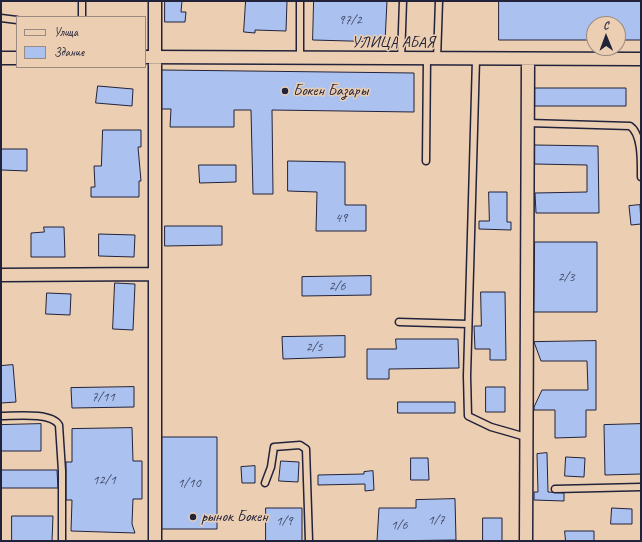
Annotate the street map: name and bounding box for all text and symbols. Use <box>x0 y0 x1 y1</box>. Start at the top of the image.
house number: 97/2 <box>338 12 362 28</box>
legend <box>16 16 146 68</box>
north arrow <box>586 16 626 56</box>
text: С <box>603 18 609 32</box>
text: Улица <box>54 24 78 40</box>
street label: УЛИЦА АБАЯ <box>352 33 434 53</box>
text: Здание <box>54 44 84 60</box>
place label: Бокен Базары <box>293 81 368 101</box>
marker: Бокен Базары <box>280 86 290 96</box>
house number: 49 <box>335 210 347 226</box>
house number: 2/3 <box>557 269 575 285</box>
house number: 2/6 <box>328 278 346 294</box>
house number: 2/5 <box>305 339 323 355</box>
house number: 7/11 <box>91 389 115 405</box>
house number: 12/1 <box>92 472 116 488</box>
house number: 1/10 <box>177 475 201 491</box>
place label: рынок Бокен <box>201 507 268 527</box>
marker: рынок Бокен <box>188 512 198 522</box>
house number: 1/7 <box>427 512 445 528</box>
house number: 1/9 <box>275 513 293 529</box>
house number: 1/6 <box>390 517 408 533</box>

